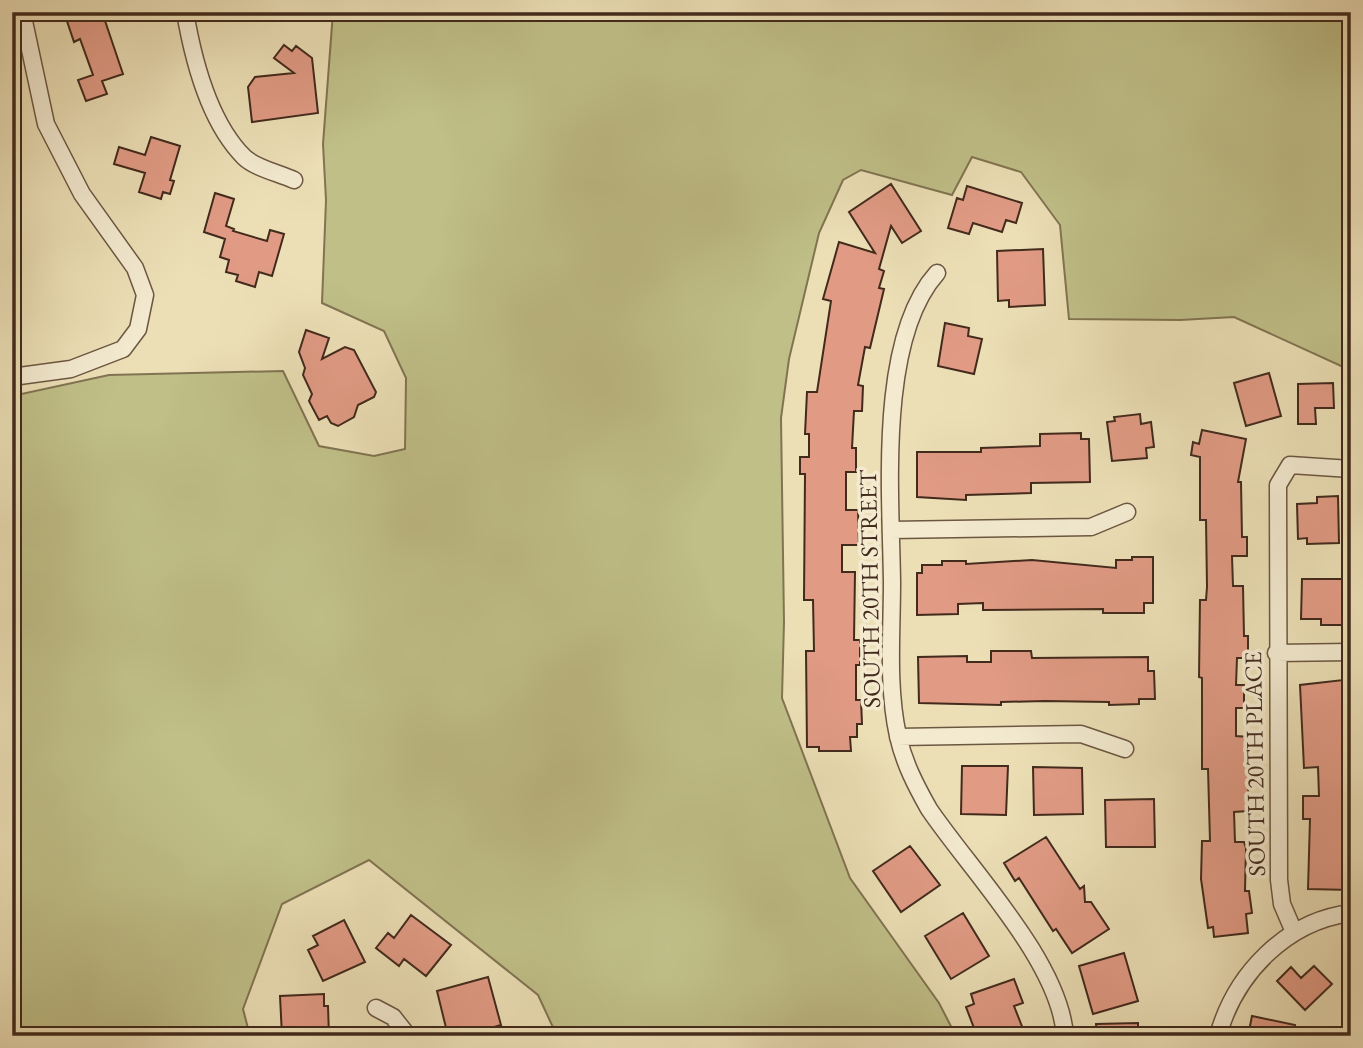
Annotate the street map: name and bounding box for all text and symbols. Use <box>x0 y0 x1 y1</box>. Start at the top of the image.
street label: SOUTH 20TH STREET <box>852 469 887 708</box>
street label: SOUTH 20TH PLACE <box>1237 651 1272 877</box>

